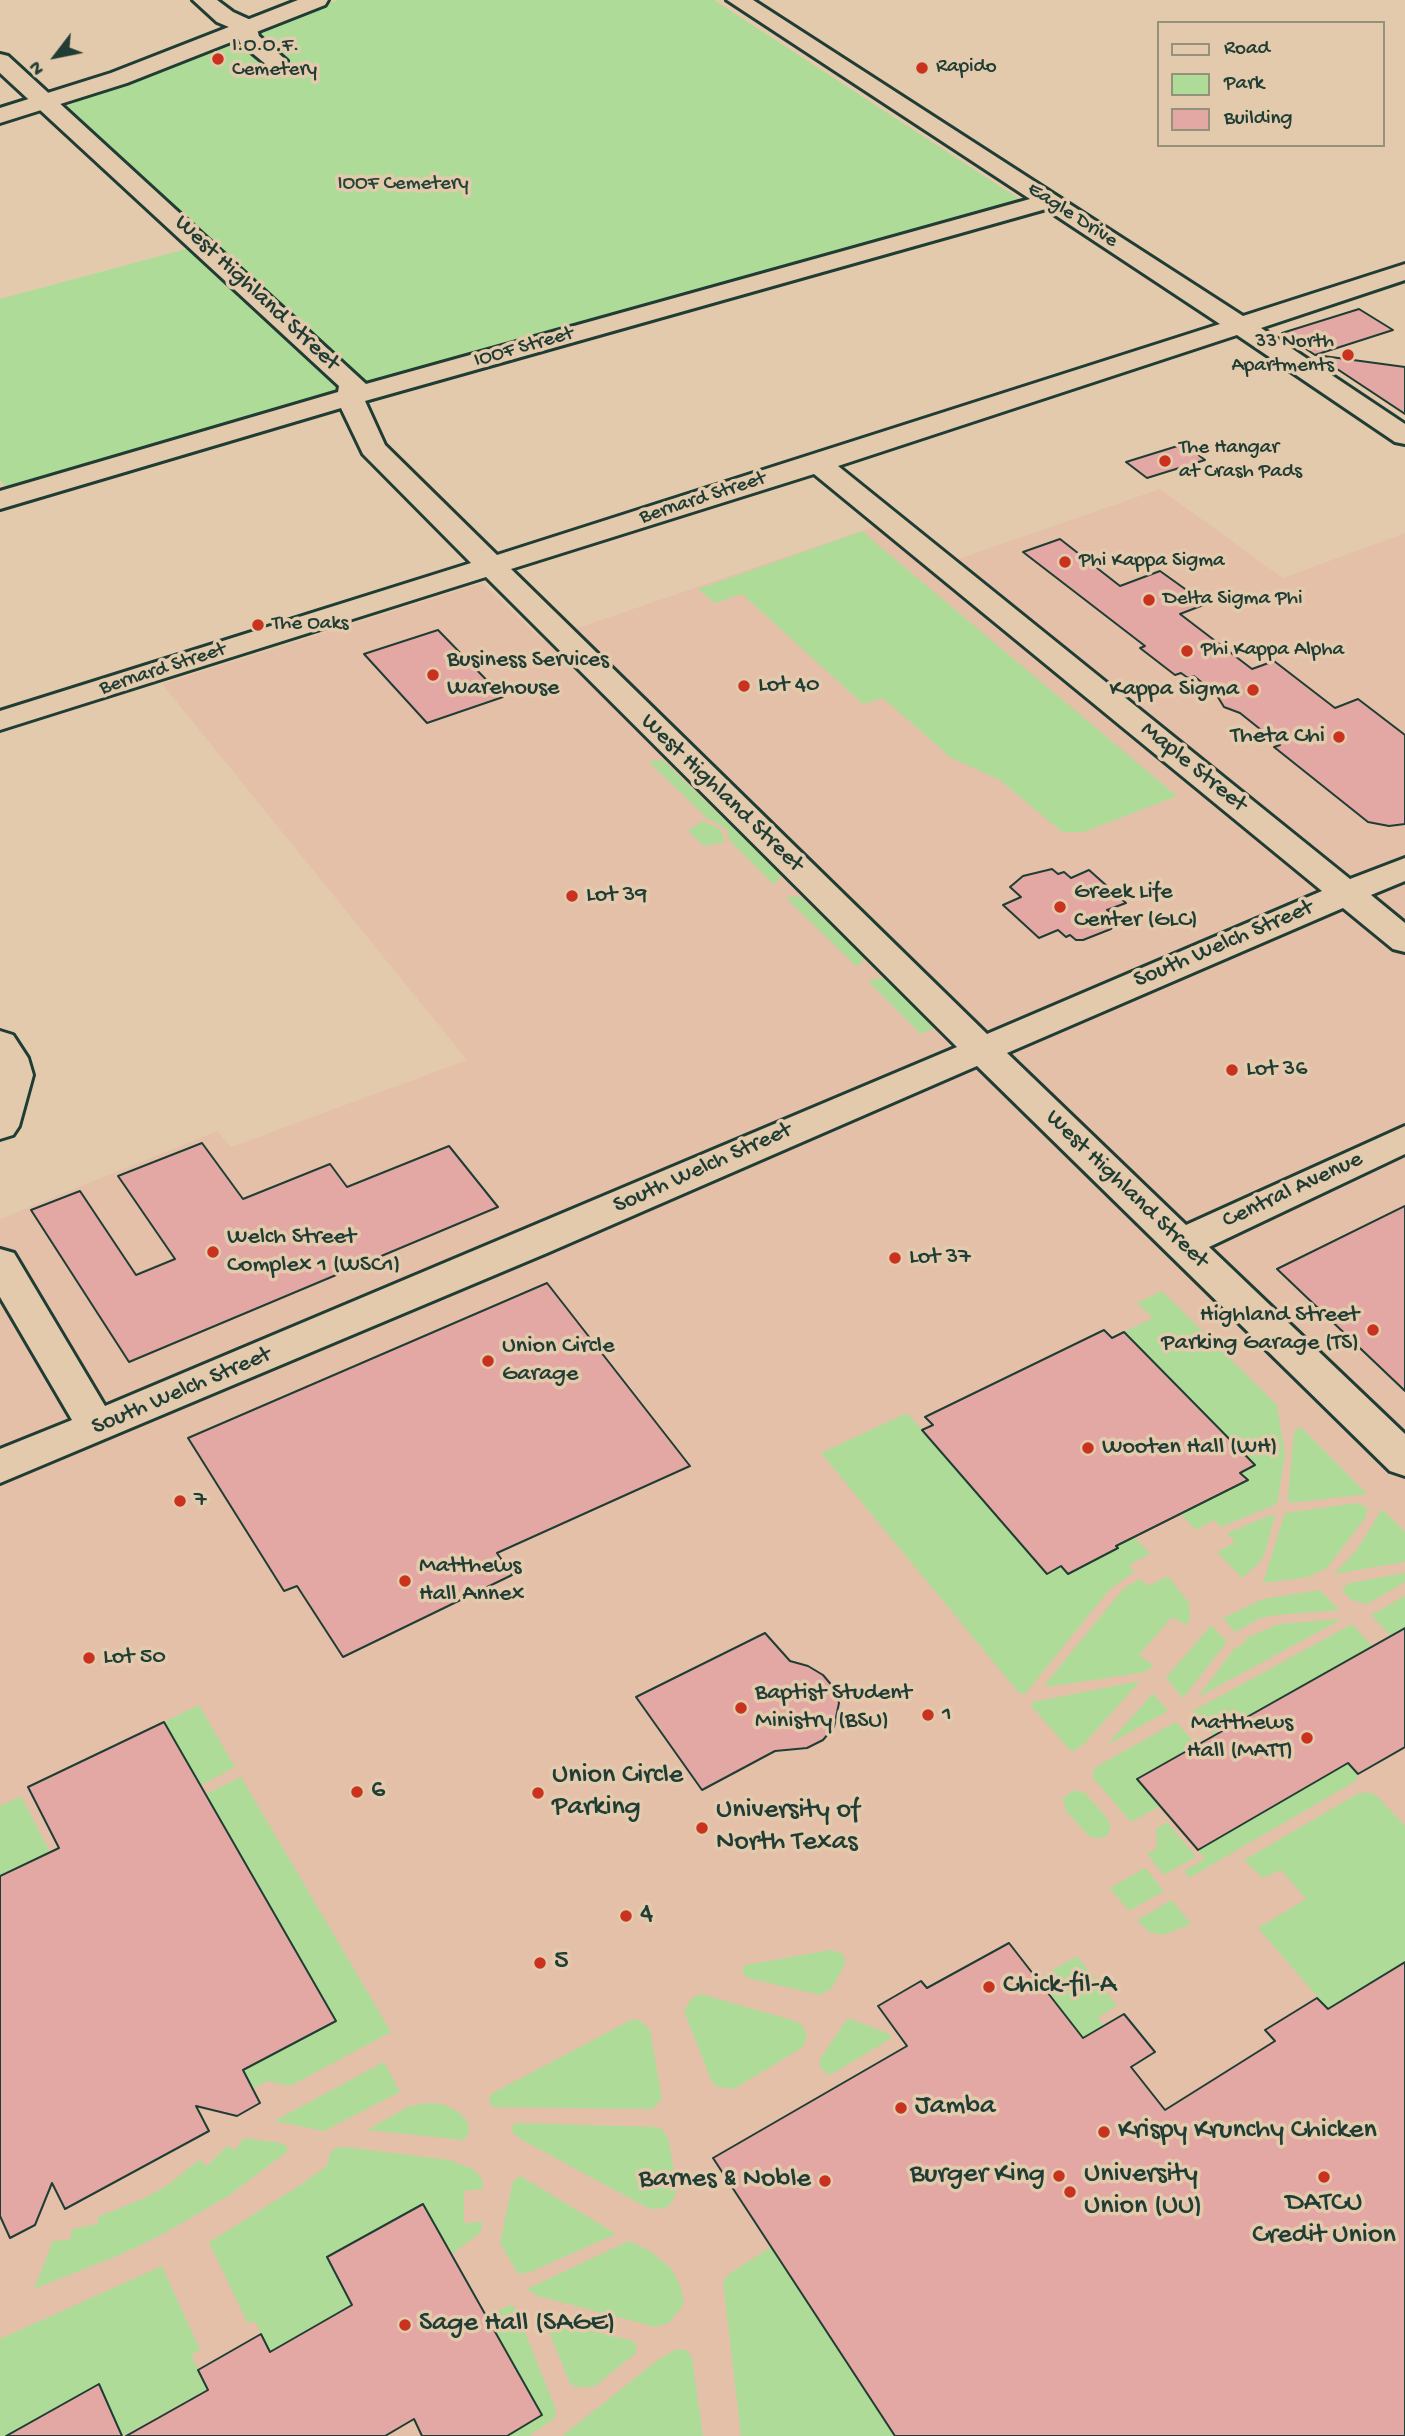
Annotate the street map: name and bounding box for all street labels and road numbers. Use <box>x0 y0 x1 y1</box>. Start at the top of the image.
street label: Eagle Drive <box>1022 177 1122 255</box>
street label: West Highland Street <box>167 210 345 378</box>
street label: IOOF Street <box>471 322 577 374</box>
street label: Bernard Street <box>637 467 769 531</box>
street label: Bernard Street <box>97 638 229 702</box>
street label: West Highland Street <box>633 709 809 879</box>
street label: Maple Street <box>1134 716 1252 820</box>
street label: South Welch Street <box>1130 894 1318 996</box>
street label: West Highland Street <box>1038 1105 1214 1275</box>
street label: South Welch Street <box>609 1117 797 1221</box>
street label: Central Avenue <box>1218 1146 1368 1236</box>
street label: South Welch Street <box>88 1341 276 1443</box>

